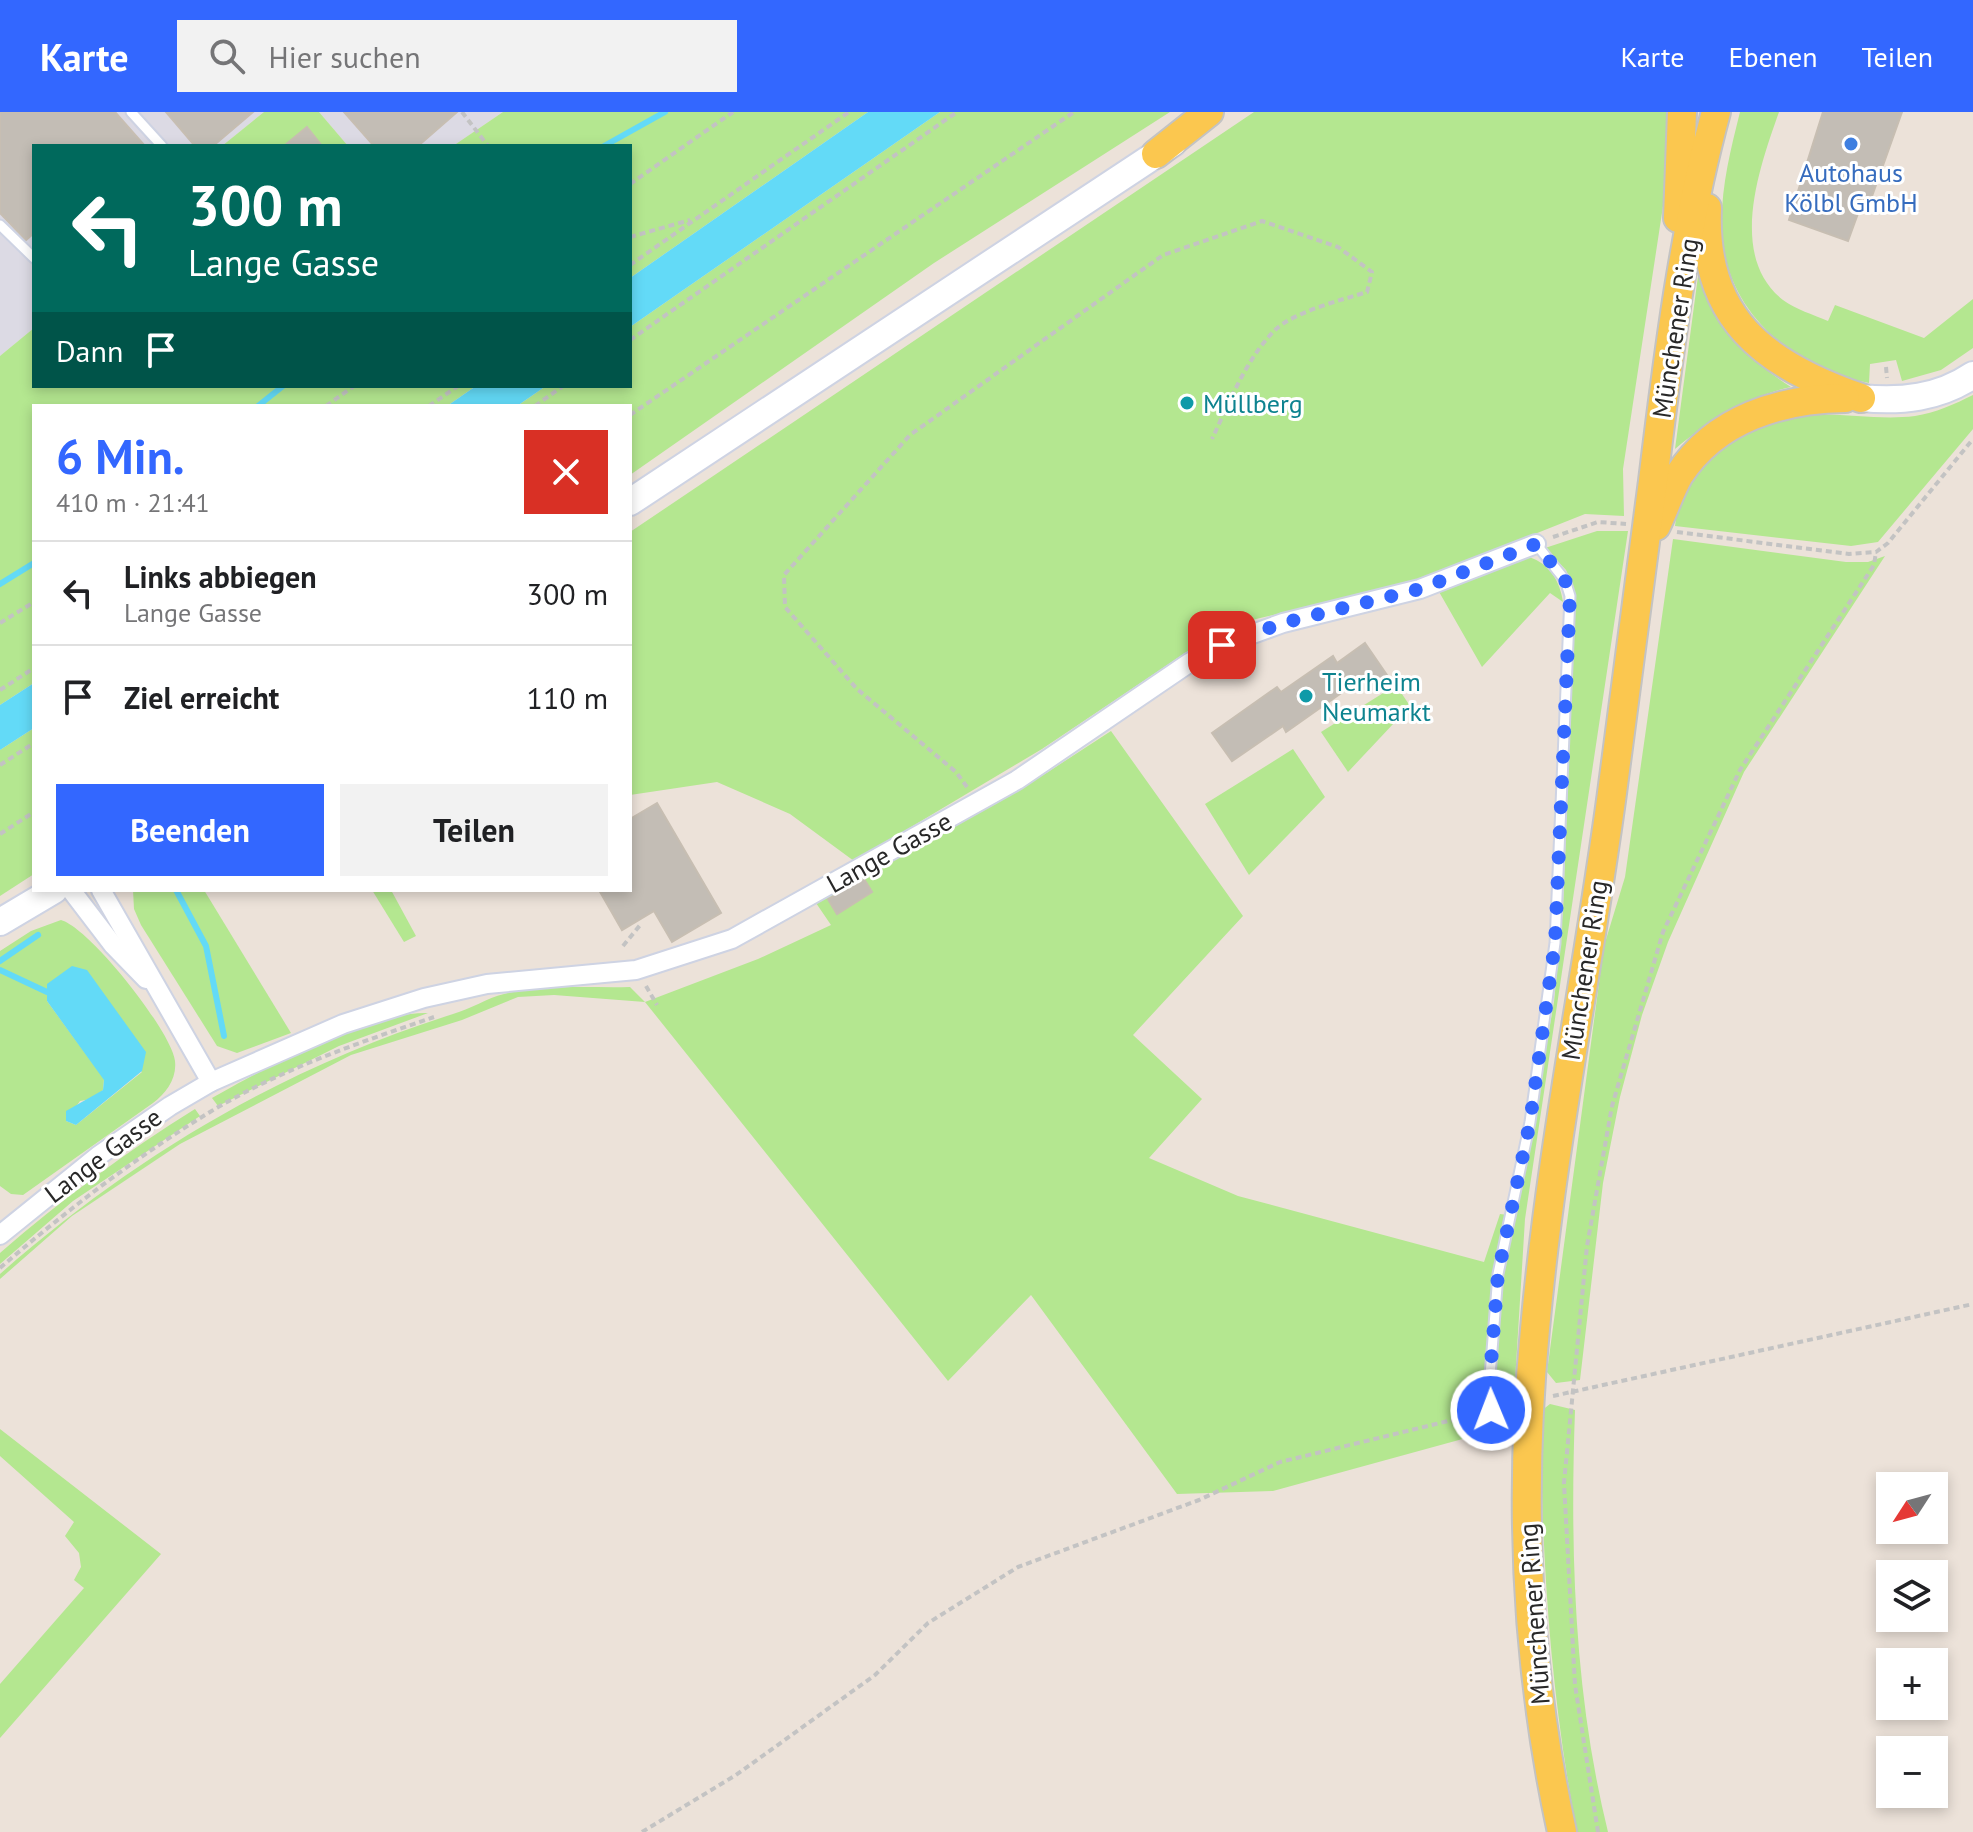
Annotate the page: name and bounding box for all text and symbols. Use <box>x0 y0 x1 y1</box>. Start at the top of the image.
search box <box>177 20 737 92</box>
text: Karte <box>40 32 129 81</box>
icon: search <box>205 34 249 78</box>
text: Hier suchen <box>269 37 421 76</box>
text: Karte <box>1620 38 1684 75</box>
text: Ebenen <box>1728 38 1818 75</box>
text: Teilen <box>1862 38 1933 75</box>
marker: Autohaus Kölbl GmbH <box>1842 135 1860 153</box>
place label: Autohaus Kölbl GmbH <box>1784 156 1918 219</box>
text: 300 m <box>188 169 343 241</box>
icon: left <box>56 176 160 280</box>
street label: Münchener Ring <box>1644 236 1706 420</box>
text: Lange Gasse <box>188 239 379 286</box>
icon: arrive <box>139 328 183 372</box>
text: Dann <box>56 331 123 370</box>
place label: Müllberg <box>1203 387 1303 420</box>
marker: Müllberg <box>1178 394 1196 412</box>
text: 6 Min. <box>56 425 185 487</box>
button: close <box>524 430 608 514</box>
text: 410 m · 21:41 <box>56 486 210 519</box>
text: Links abbiegen <box>124 557 317 596</box>
icon: left <box>56 571 100 615</box>
text: 300 m <box>527 574 608 613</box>
text: Lange Gasse <box>124 596 262 629</box>
pin <box>1188 611 1256 679</box>
icon: arrive <box>1200 623 1244 667</box>
place label: Tierheim Neumarkt <box>1322 665 1431 728</box>
icon: arrive <box>56 675 100 719</box>
text: Ziel erreicht <box>124 678 279 717</box>
text: 110 m <box>527 678 608 717</box>
marker: Tierheim Neumarkt <box>1297 687 1315 705</box>
button: Beenden <box>56 784 324 876</box>
button: Teilen <box>340 784 608 876</box>
street label: Lange Gasse <box>821 804 957 900</box>
street label: Münchener Ring <box>1553 878 1615 1062</box>
street label: Lange Gasse <box>38 1100 168 1210</box>
position arrow <box>1449 1368 1533 1452</box>
north arrow <box>1876 1472 1948 1544</box>
map controls <box>1876 1472 1948 1808</box>
street label: Münchener Ring <box>1511 1522 1557 1706</box>
button: layers <box>1876 1560 1948 1632</box>
button: + <box>1876 1648 1948 1720</box>
button: − <box>1876 1736 1948 1808</box>

